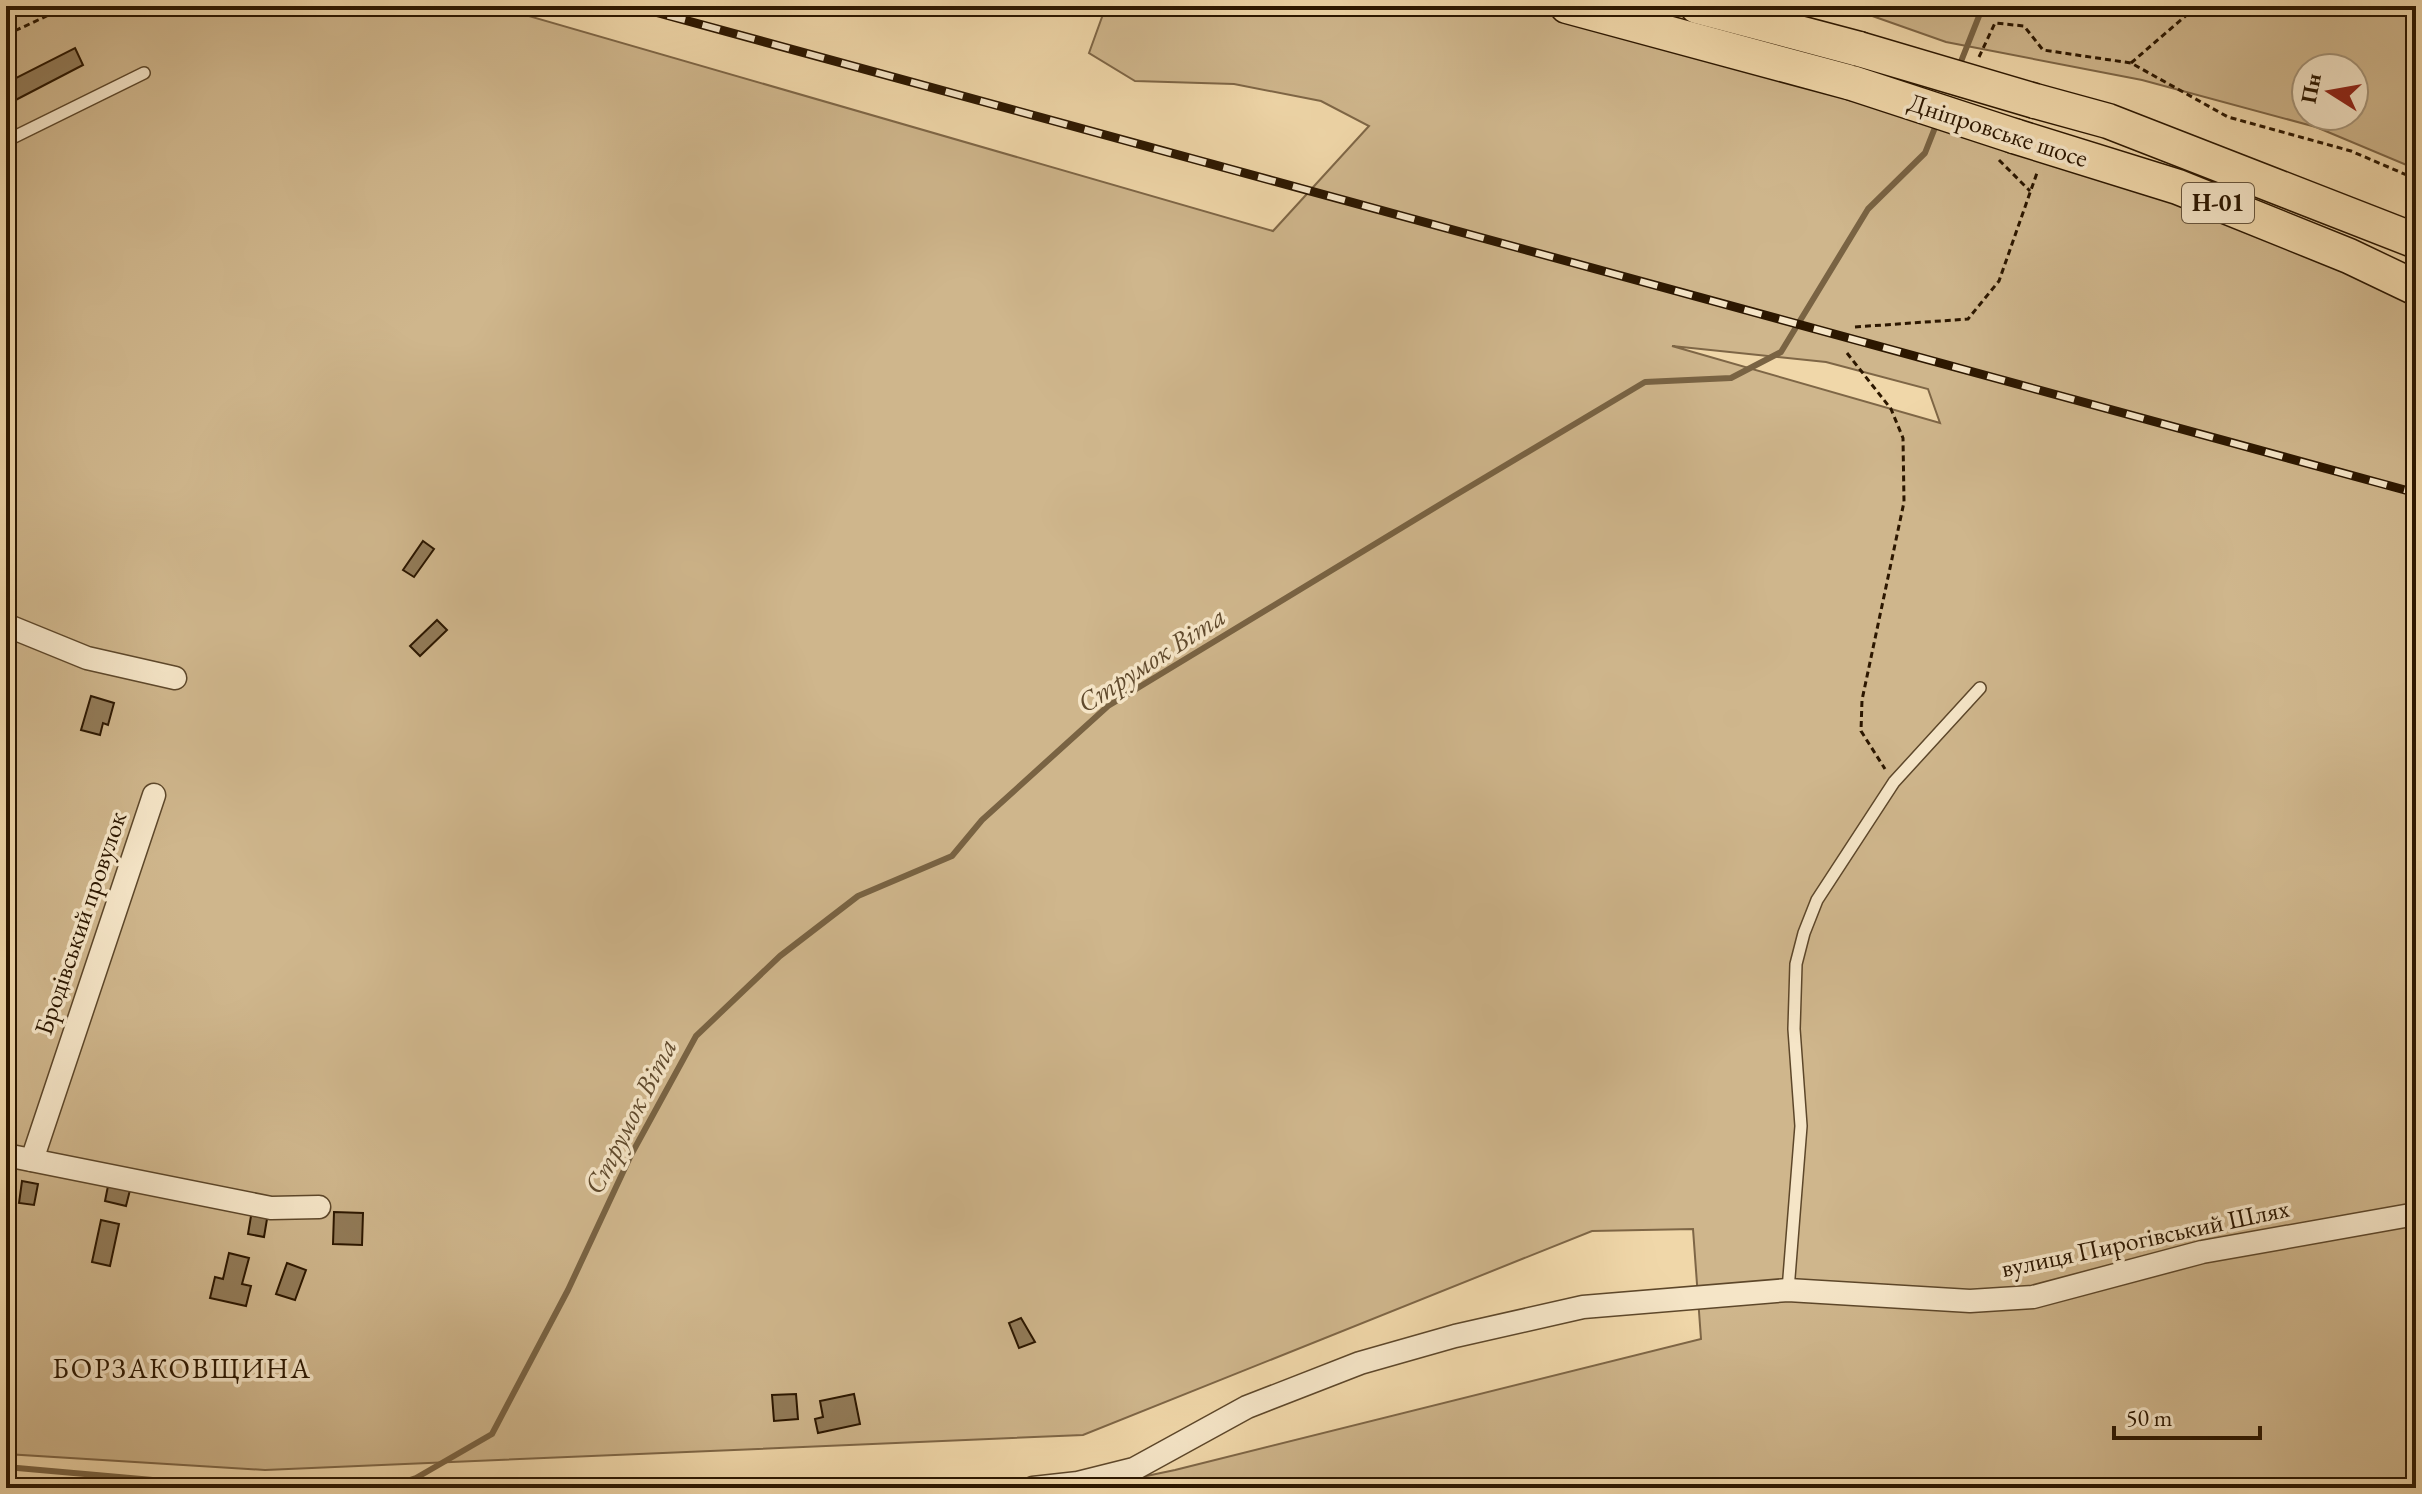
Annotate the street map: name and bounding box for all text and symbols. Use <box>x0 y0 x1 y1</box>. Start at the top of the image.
north arrow <box>2290 52 2370 132</box>
text: Пн <box>2294 70 2328 106</box>
street label: Дніпровське шосе <box>1904 85 2092 175</box>
road number: Н-01 <box>2182 183 2254 223</box>
water label: Струмок Віта <box>1070 598 1232 720</box>
street label: Бродівський провулок <box>26 806 134 1039</box>
water label: Струмок Віта <box>575 1032 685 1200</box>
street label: вулиця Пирогівський Шлях <box>1998 1191 2293 1285</box>
district label: БОРЗАКОВЩИНА <box>52 1350 312 1386</box>
scale bar <box>2114 1390 2260 1440</box>
text: 50 m <box>2126 1402 2173 1433</box>

